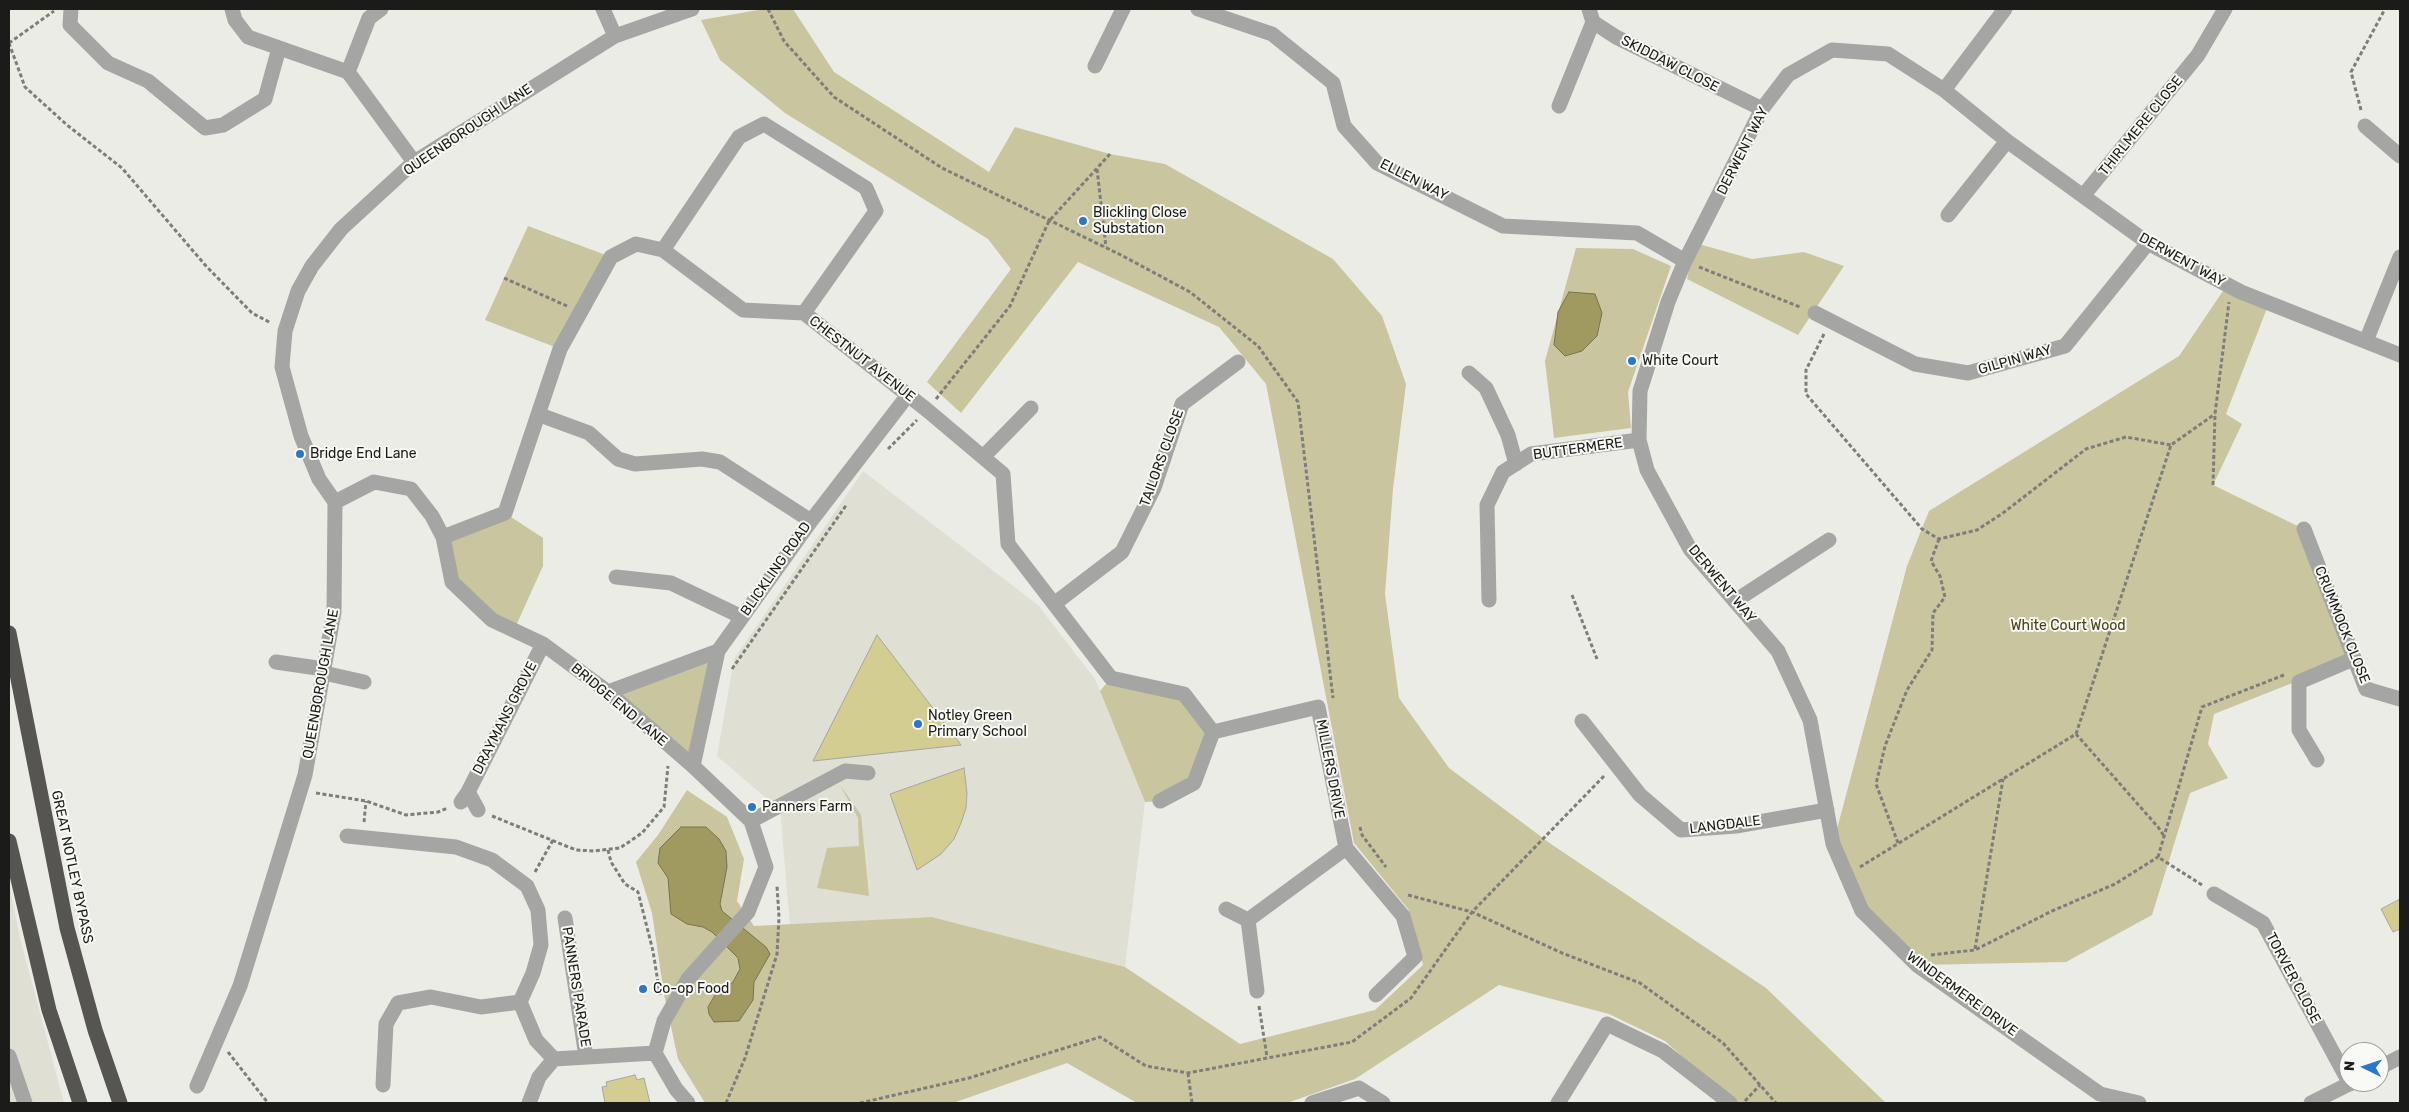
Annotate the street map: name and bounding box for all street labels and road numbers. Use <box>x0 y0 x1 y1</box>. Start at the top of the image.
street label: SKIDDAW CLOSE <box>1618 32 1722 96</box>
street label: THIRLMERE CLOSE <box>2096 73 2186 179</box>
street label: QUEENBOROUGH LANE <box>400 81 536 179</box>
street label: DERWENT WAY <box>1714 104 1772 198</box>
street label: ELLEN WAY <box>1377 156 1451 204</box>
street label: DERWENT WAY <box>2136 229 2228 291</box>
street label: CHESTNUT AVENUE <box>806 312 918 406</box>
street label: GILPIN WAY <box>1976 342 2054 378</box>
street label: TAILORS CLOSE <box>1137 407 1187 509</box>
street label: BUTTERMERE <box>1532 434 1624 464</box>
street label: BLICKLING ROAD <box>737 519 815 619</box>
street label: DERWENT WAY <box>1685 542 1759 626</box>
street label: CRUMMOCK CLOSE <box>2311 564 2373 686</box>
street label: QUEENBOROUGH LANE <box>300 608 342 760</box>
street label: DRAYMANS GROVE <box>469 659 541 777</box>
street label: BRIDGE END LANE <box>568 660 670 750</box>
street label: MILLERS DRIVE <box>1312 718 1348 820</box>
street label: GREAT NOTLEY BYPASS <box>48 789 96 945</box>
street label: LANGDALE <box>1688 812 1762 838</box>
street label: PANNERS PARADE <box>558 926 594 1048</box>
street label: TORVER CLOSE <box>2262 930 2324 1026</box>
street label: WINDERMERE DRIVE <box>1903 948 2021 1040</box>

